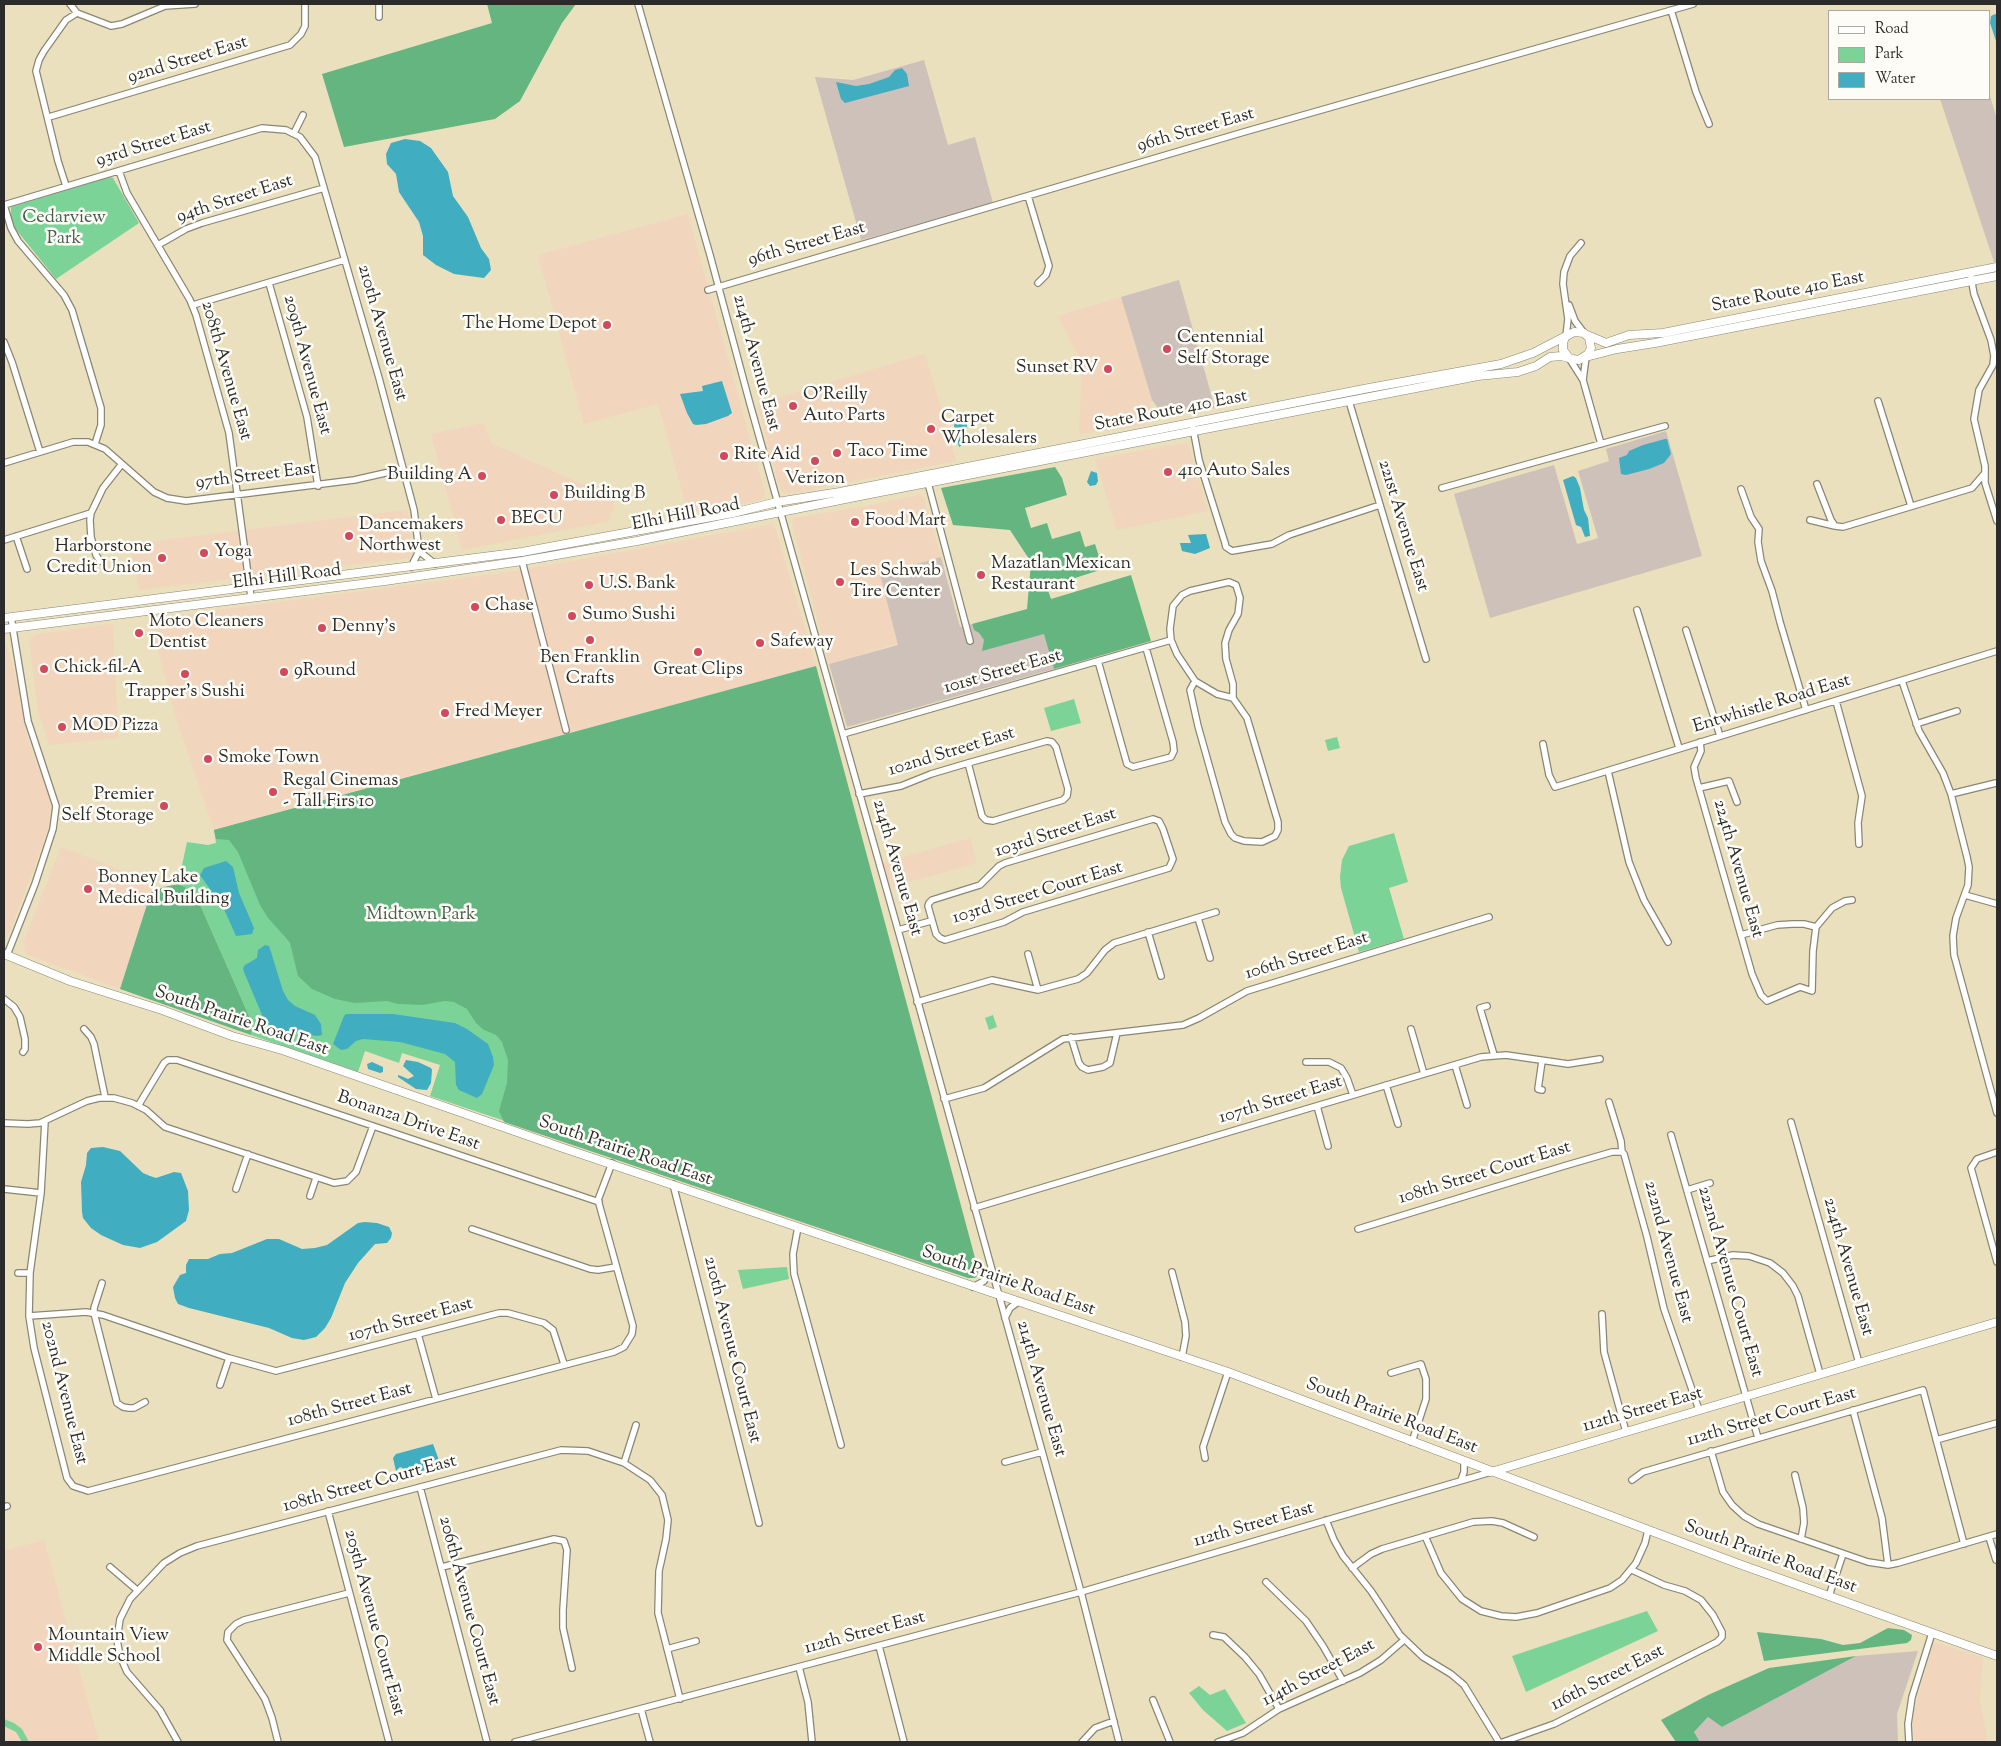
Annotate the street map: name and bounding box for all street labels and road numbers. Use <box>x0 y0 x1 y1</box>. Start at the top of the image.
street label: 92nd Street East <box>125 32 251 90</box>
street label: 96th Street East <box>1135 104 1257 158</box>
street label: 93rd Street East <box>94 117 214 173</box>
street label: 94th Street East <box>174 171 296 229</box>
street label: 96th Street East <box>746 218 868 272</box>
street label: 210th Avenue East <box>351 262 411 404</box>
street label: State Route 410 East <box>1710 268 1866 318</box>
street label: 214th Avenue East <box>726 292 784 434</box>
street label: 209th Avenue East <box>277 293 335 437</box>
street label: 208th Avenue East <box>195 299 255 443</box>
street label: State Route 410 East <box>1093 387 1249 437</box>
street label: 221st Avenue East <box>1372 458 1432 594</box>
street label: 97th Street East <box>195 459 317 495</box>
street label: Elhi Hill Road <box>630 495 742 537</box>
street label: Elhi Hill Road <box>232 561 342 595</box>
street label: 101st Street East <box>942 646 1064 700</box>
street label: Entwhistle Road East <box>1691 671 1853 739</box>
street label: 102nd Street East <box>886 724 1018 782</box>
street label: 224th Avenue East <box>1707 797 1767 941</box>
street label: 214th Avenue East <box>866 798 926 938</box>
street label: 103rd Street East <box>993 804 1119 864</box>
street label: 103rd Street Court East <box>950 858 1126 930</box>
street label: 106th Street East <box>1243 928 1371 986</box>
street label: South Prairie Road East <box>151 982 331 1062</box>
street label: 107th Street East <box>1217 1072 1345 1130</box>
street label: Bonanza Drive East <box>334 1087 482 1157</box>
street label: South Prairie Road East <box>535 1112 715 1192</box>
street label: 108th Street Court East <box>1396 1138 1574 1210</box>
street label: 222nd Avenue East <box>1638 1179 1696 1325</box>
street label: 222nd Avenue Court East <box>1691 1184 1767 1380</box>
street label: 224th Avenue East <box>1817 1195 1877 1339</box>
street label: South Prairie Road East <box>918 1242 1098 1322</box>
street label: 210th Avenue Court East <box>697 1254 765 1446</box>
street label: 107th Street East <box>347 1294 475 1348</box>
street label: 202nd Avenue East <box>35 1319 91 1467</box>
street label: 214th Avenue East <box>1010 1319 1070 1459</box>
street label: South Prairie Road East <box>1302 1374 1480 1460</box>
street label: 108th Street East <box>286 1379 414 1433</box>
street label: 112th Street East <box>1581 1384 1705 1438</box>
street label: 112th Street Court East <box>1685 1384 1859 1452</box>
street label: 108th Street Court East <box>281 1451 459 1519</box>
street label: 112th Street East <box>1192 1499 1316 1553</box>
street label: 206th Avenue Court East <box>432 1514 504 1708</box>
street label: South Prairie Road East <box>1681 1517 1859 1599</box>
street label: 205th Avenue Court East <box>338 1527 408 1719</box>
street label: 112th Street East <box>802 1608 928 1660</box>
street label: 114th Street East <box>1259 1635 1379 1713</box>
street label: 116th Street East <box>1548 1641 1668 1717</box>

